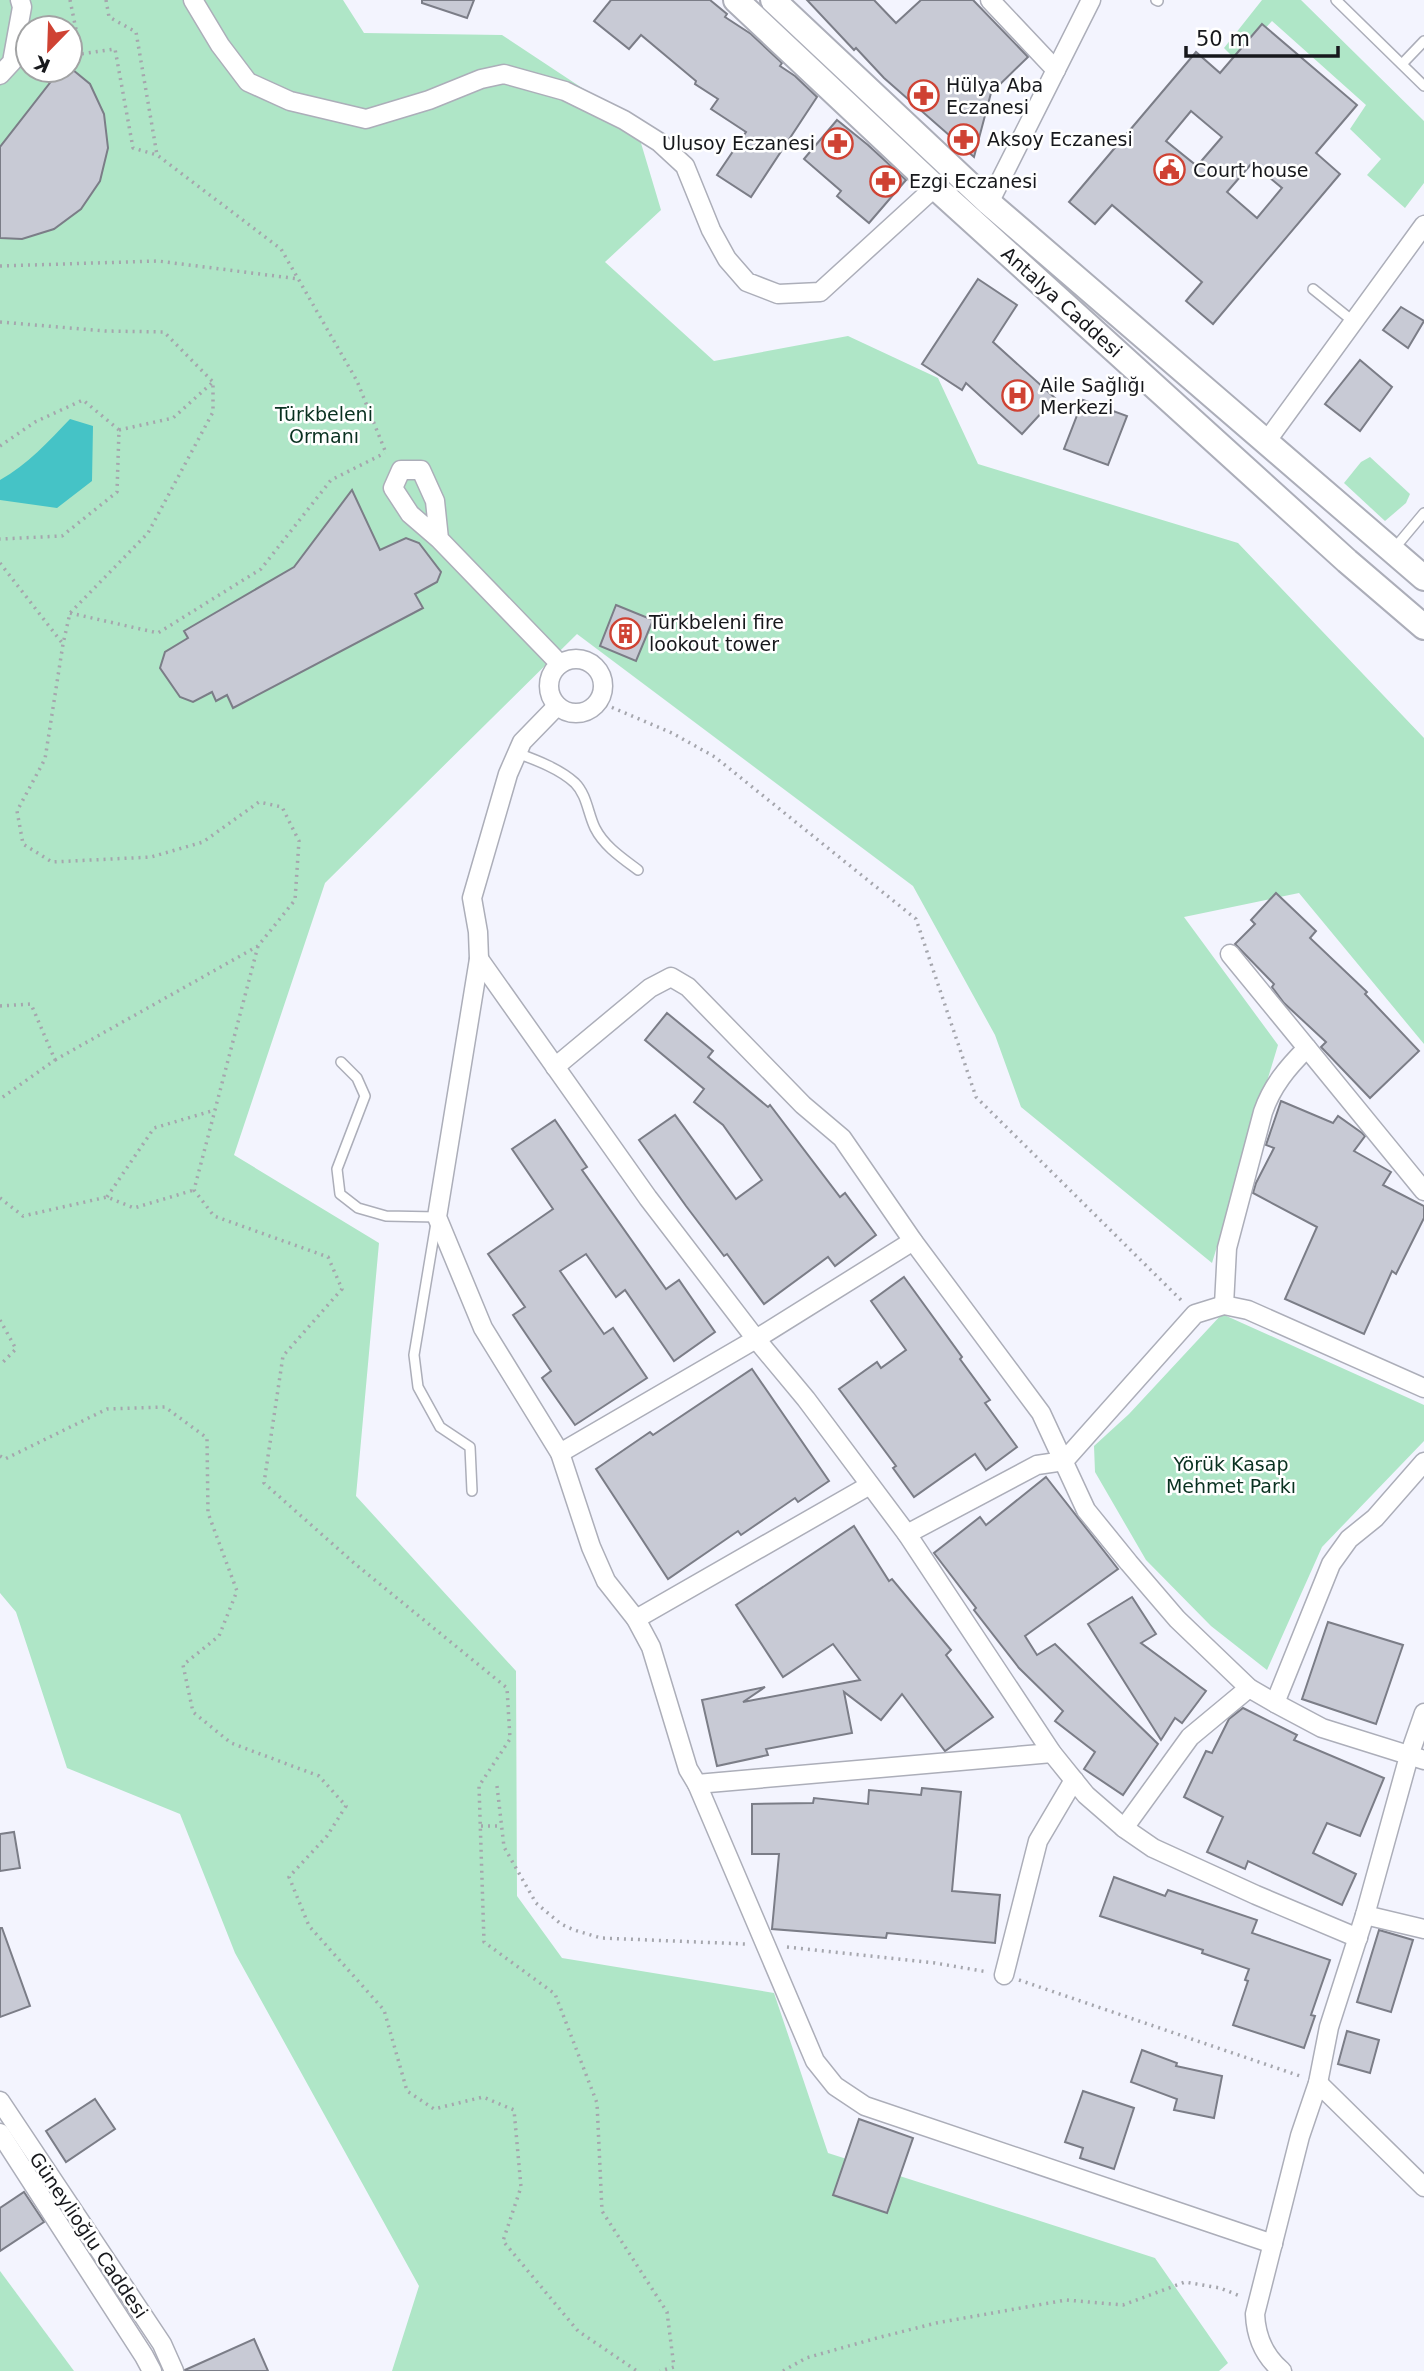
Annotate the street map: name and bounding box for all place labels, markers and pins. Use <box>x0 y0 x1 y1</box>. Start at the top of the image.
place label: Hülya Aba Eczanesi <box>946 74 1043 118</box>
pharmacy icon: Hülya Aba Eczanesi <box>906 79 940 113</box>
pharmacy icon: Aksoy Eczanesi <box>947 122 981 156</box>
pharmacy icon: Ulusoy Eczanesi <box>821 126 855 160</box>
place label: Aksoy Eczanesi <box>987 128 1133 150</box>
place label: Ulusoy Eczanesi <box>662 132 815 154</box>
public building icon: Court house <box>1153 153 1187 187</box>
place label: Court house <box>1193 159 1309 181</box>
pharmacy icon: Ezgi Eczanesi <box>869 164 903 198</box>
place label: Ezgi Eczanesi <box>909 170 1037 192</box>
place label: Aile Sağlığı Merkezi <box>1040 374 1145 418</box>
hospital icon: Aile Sağlığı Merkezi <box>1000 379 1034 413</box>
place label: Türkbeleni fire lookout tower <box>648 611 784 655</box>
building icon: Türkbeleni fire lookout tower <box>609 616 643 650</box>

